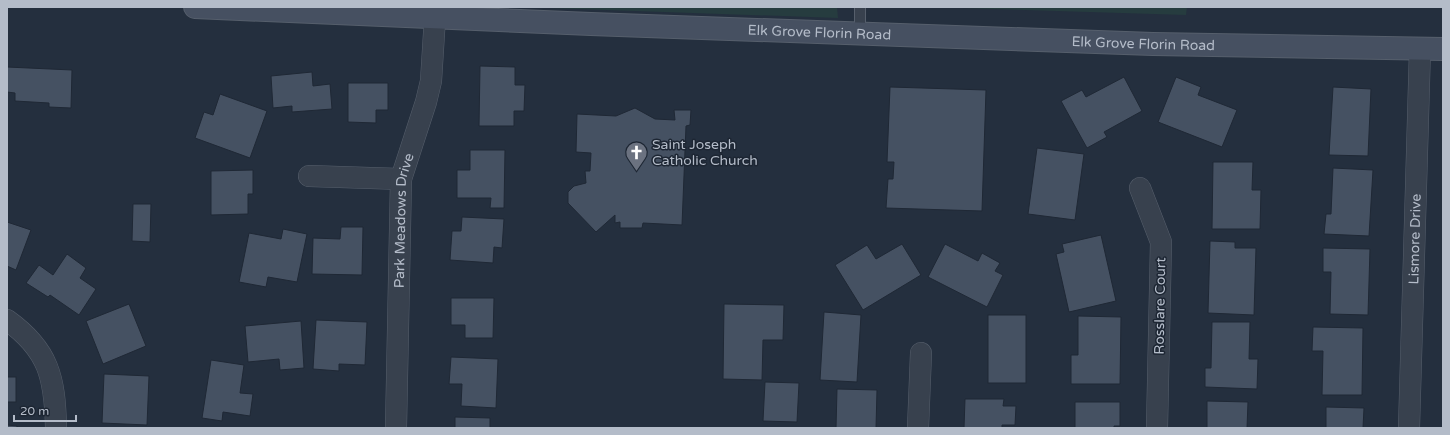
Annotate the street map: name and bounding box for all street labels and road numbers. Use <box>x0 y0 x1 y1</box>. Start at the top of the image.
street label: Elk Grove Florin Road <box>747 21 891 43</box>
street label: Elk Grove Florin Road <box>1071 33 1215 54</box>
street label: Park Meadows Drive <box>390 151 417 288</box>
street label: Lismore Drive <box>1405 193 1424 285</box>
street label: Rosslare Court <box>1151 257 1169 355</box>

